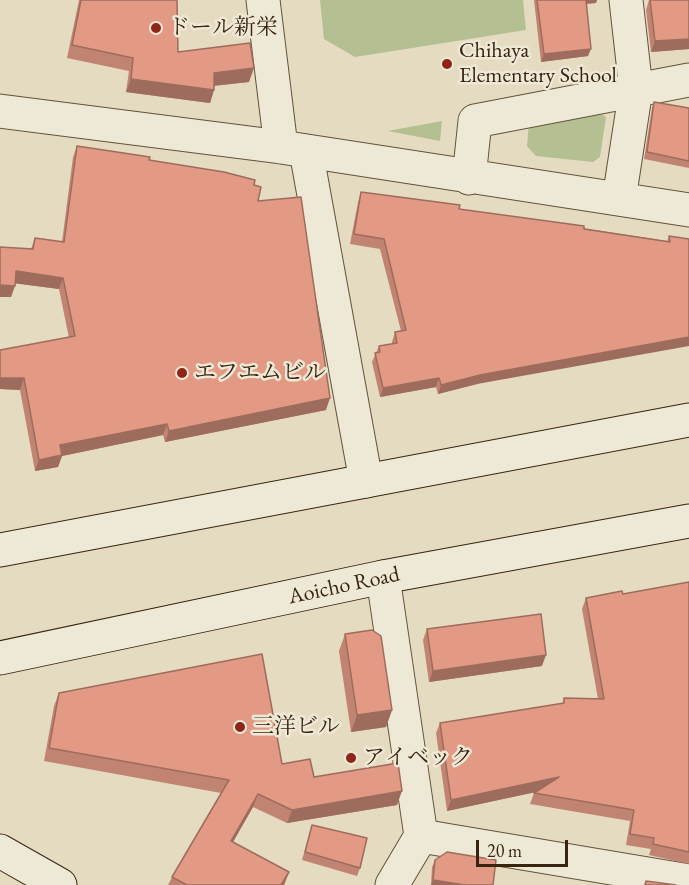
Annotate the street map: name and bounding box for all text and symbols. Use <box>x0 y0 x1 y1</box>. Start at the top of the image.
place label: ドール新栄 <box>168 15 278 41</box>
marker: ドール新栄 <box>149 21 163 35</box>
place label: Chihaya Elementary School <box>459 38 617 90</box>
marker: Chihaya Elementary School <box>440 57 454 71</box>
place label: エフエムビル <box>194 360 326 386</box>
marker: エフエムビル <box>175 366 189 380</box>
street label: Aoicho Road <box>286 561 402 611</box>
place label: 三洋ビル <box>252 714 340 740</box>
marker: 三洋ビル <box>233 720 247 734</box>
place label: アイベック <box>363 745 473 771</box>
marker: アイベック <box>344 751 358 765</box>
scale bar <box>479 828 570 866</box>
text: 20 m <box>487 839 522 862</box>

